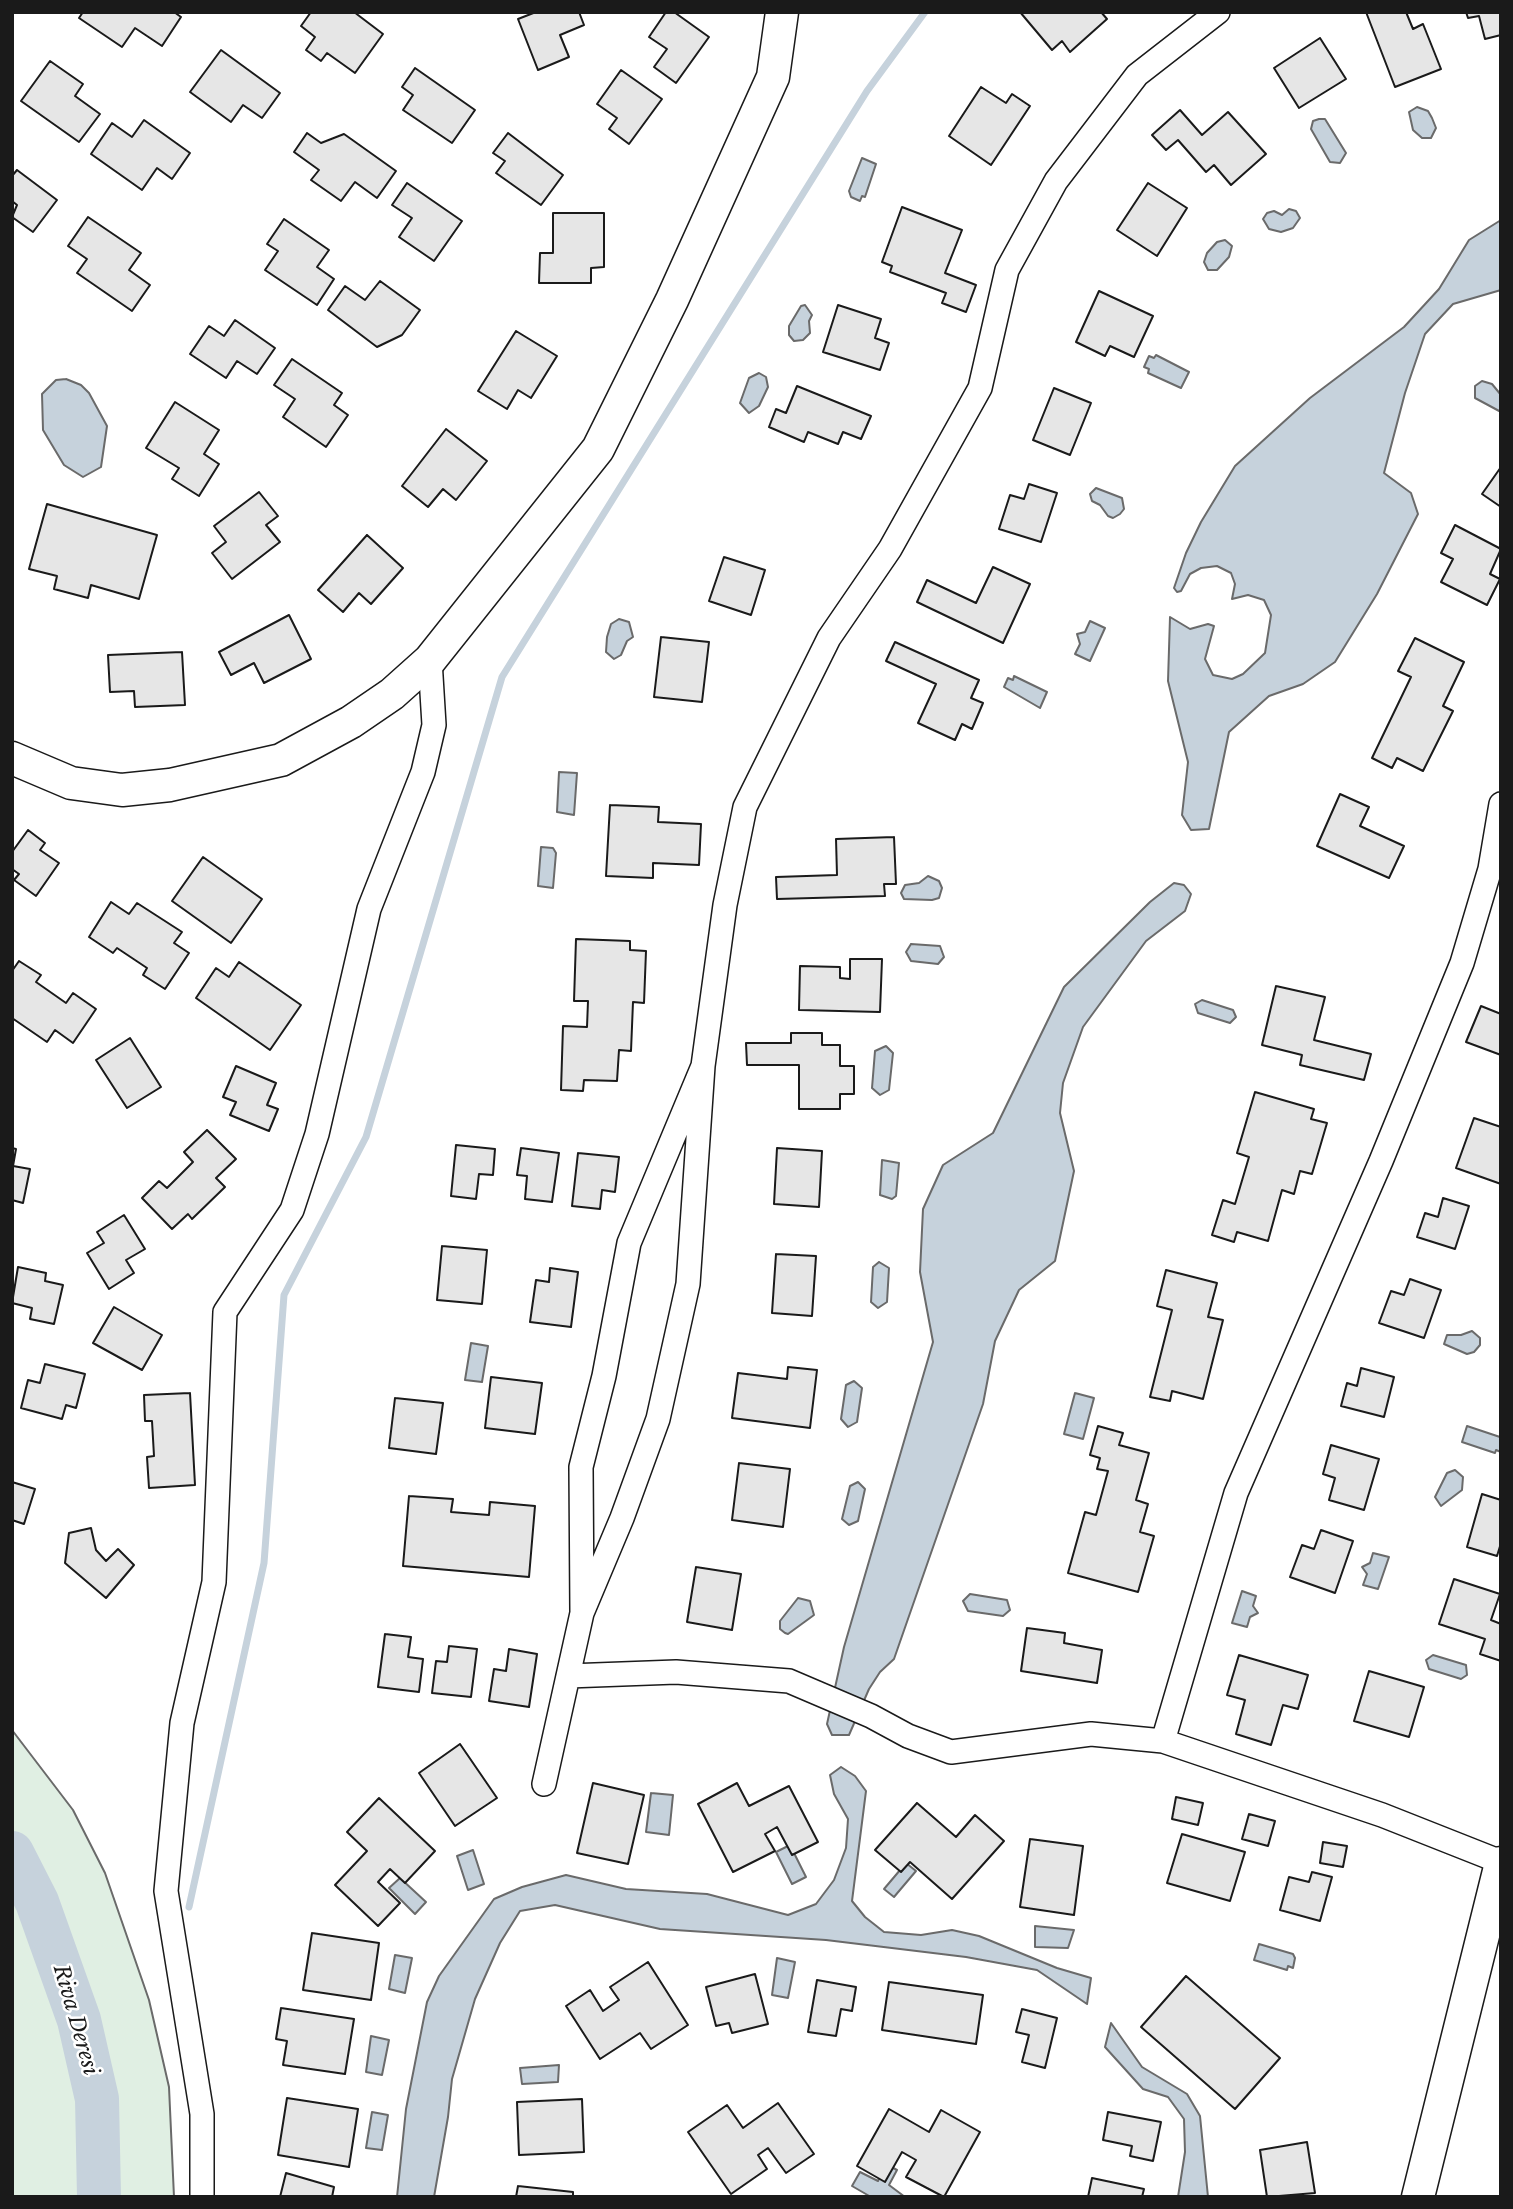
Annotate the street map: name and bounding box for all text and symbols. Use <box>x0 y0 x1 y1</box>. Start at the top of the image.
water label: Riva Deresi <box>47 1962 103 2078</box>

